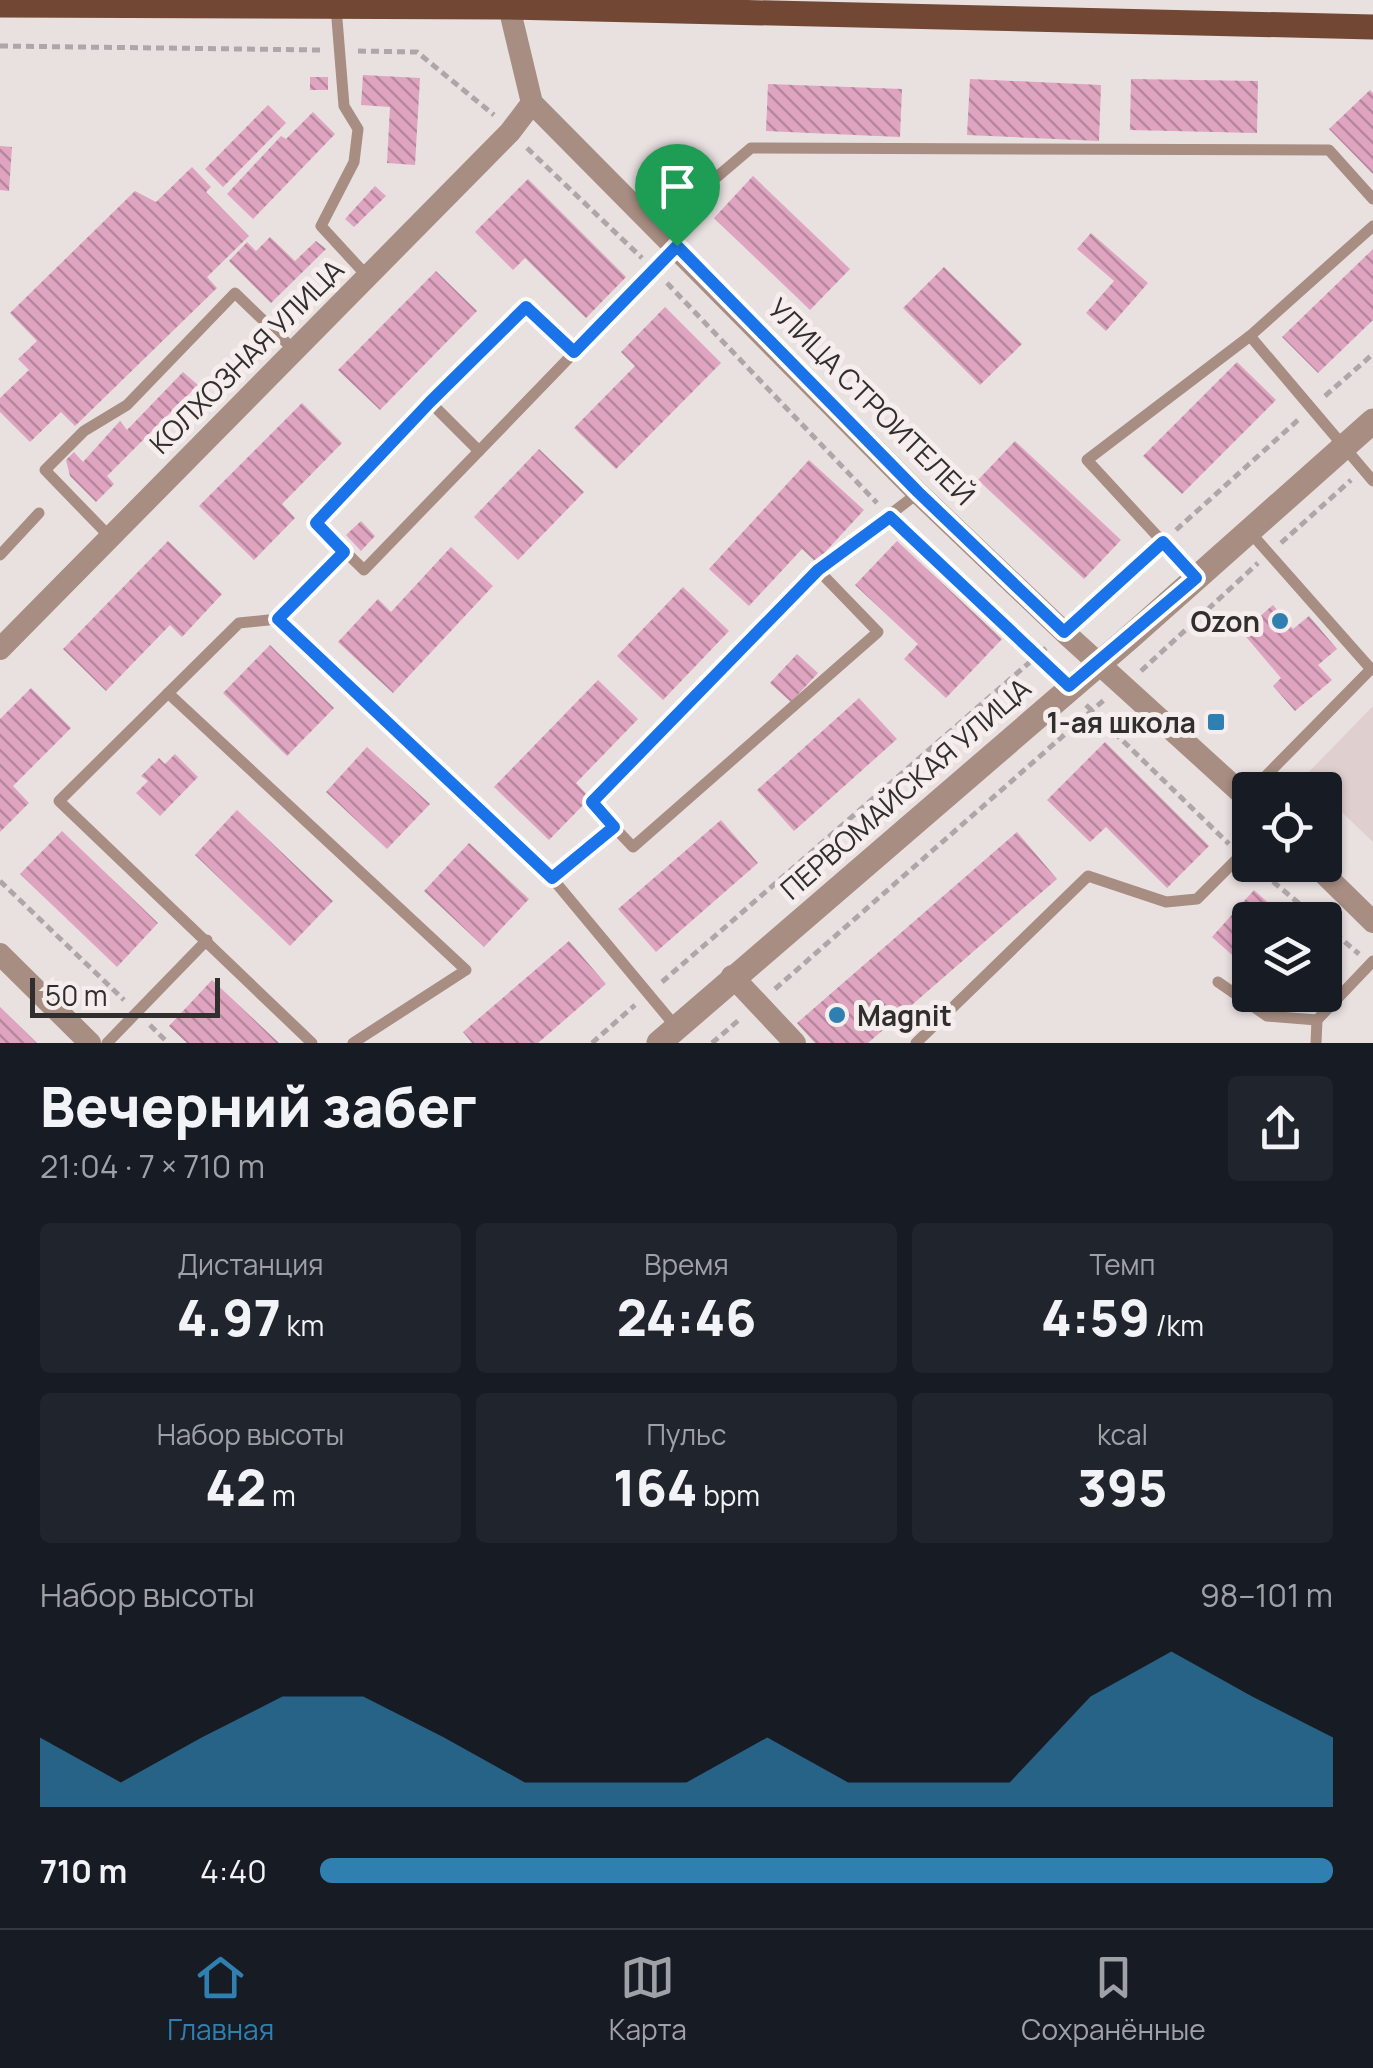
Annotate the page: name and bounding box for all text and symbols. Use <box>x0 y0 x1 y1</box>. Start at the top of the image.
pin <box>635 144 720 247</box>
icon: arrive <box>650 159 705 214</box>
street label: КОЛХОЗНАЯ УЛИЦА <box>141 250 352 461</box>
street label: УЛИЦА СТРОИТЕЛЕЙ <box>760 289 984 513</box>
place label: Ozon <box>1190 602 1260 640</box>
marker: Ozon <box>1269 610 1291 632</box>
street label: ПЕРВОМАЙСКАЯ УЛИЦА <box>772 669 1038 907</box>
place label: 1-ая школа <box>1047 703 1196 741</box>
marker: 1-ая школа <box>1205 711 1227 733</box>
map controls <box>1232 772 1342 1012</box>
button: locate <box>1232 772 1342 882</box>
button: layers <box>1232 902 1342 1012</box>
scale bar <box>30 973 220 1018</box>
text: 50 m <box>45 976 108 1014</box>
place label: Magnit <box>857 996 952 1034</box>
marker: Magnit <box>826 1004 848 1026</box>
text: Вечерний забег <box>40 1068 477 1144</box>
button: share <box>1228 1076 1333 1181</box>
text: 21:04 · 7 × 710 m <box>40 1144 265 1188</box>
text: Дистанция <box>177 1245 324 1283</box>
text: Время <box>644 1245 729 1283</box>
text: Темп <box>1090 1245 1155 1283</box>
text: 4.97 <box>177 1283 281 1351</box>
text: 24:46 <box>617 1283 756 1351</box>
text: 4:59 <box>1041 1283 1150 1351</box>
text: km <box>281 1306 324 1344</box>
text: /km <box>1150 1306 1204 1344</box>
text: Набор высоты <box>157 1415 344 1453</box>
text: Пульс <box>646 1415 727 1453</box>
text: kcal <box>1097 1415 1148 1453</box>
text: 42 <box>205 1453 266 1521</box>
text: 164 <box>613 1453 698 1521</box>
text: 395 <box>1077 1453 1168 1521</box>
text: m <box>266 1476 296 1514</box>
text: bpm <box>698 1476 760 1514</box>
text: Набор высоты <box>40 1573 255 1617</box>
text: 98–101 m <box>1200 1573 1333 1617</box>
text: 710 m <box>40 1849 127 1893</box>
text: 4:40 <box>200 1849 267 1893</box>
tab: Главная <box>167 1950 274 2048</box>
tab: Карта <box>609 1950 687 2048</box>
tab: Сохранённые <box>1021 1950 1206 2048</box>

